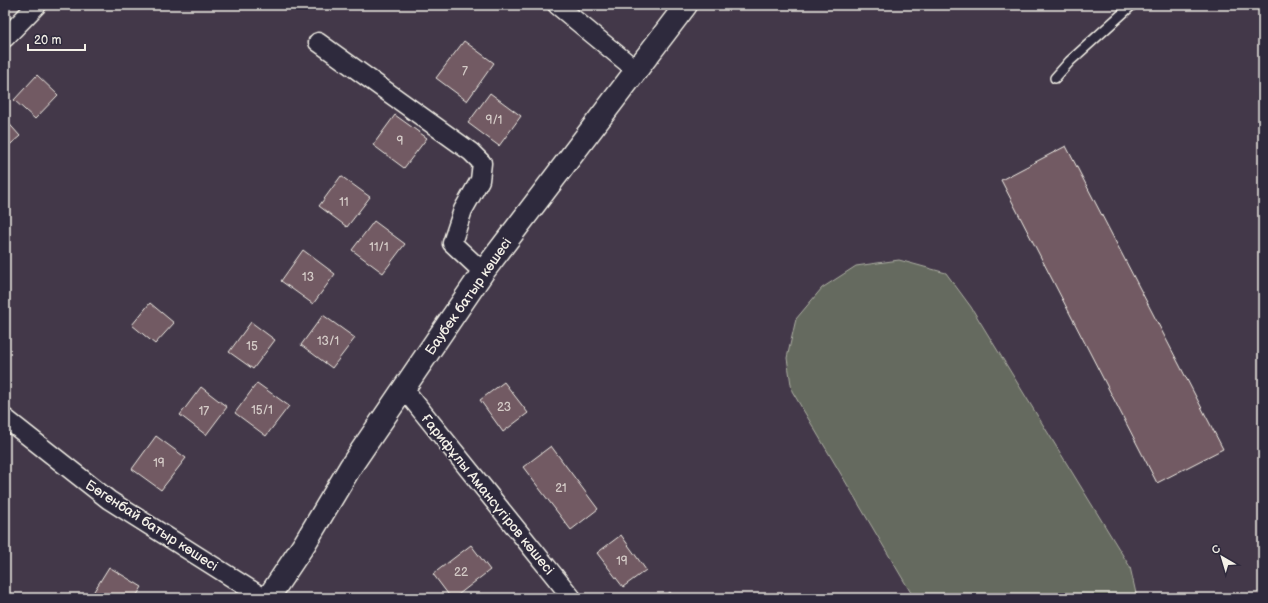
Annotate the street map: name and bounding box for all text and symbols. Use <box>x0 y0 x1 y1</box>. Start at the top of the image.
scale bar <box>28 26 85 52</box>
text: 20 m <box>34 33 61 48</box>
house number: 7 <box>462 64 468 79</box>
house number: 9/1 <box>485 113 503 128</box>
house number: 9 <box>397 134 404 149</box>
house number: 11 <box>339 195 349 210</box>
street label: Баубек батыр көшесі <box>422 234 515 358</box>
house number: 11/1 <box>369 240 389 255</box>
house number: 13 <box>302 270 314 285</box>
house number: 13/1 <box>317 334 339 349</box>
house number: 15 <box>246 339 258 354</box>
house number: 23 <box>497 400 511 415</box>
house number: 15/1 <box>251 403 273 418</box>
house number: 17 <box>199 404 209 419</box>
street label: Ғарифұлы Амансүгіров көшесі <box>417 411 558 578</box>
house number: 19 <box>153 456 165 471</box>
street label: Бөгенбай батыр көшесі <box>82 476 221 575</box>
house number: 21 <box>555 481 567 496</box>
north arrow <box>1202 537 1242 577</box>
text: С <box>1209 542 1223 557</box>
house number: 19 <box>616 554 628 569</box>
house number: 22 <box>454 565 468 580</box>

